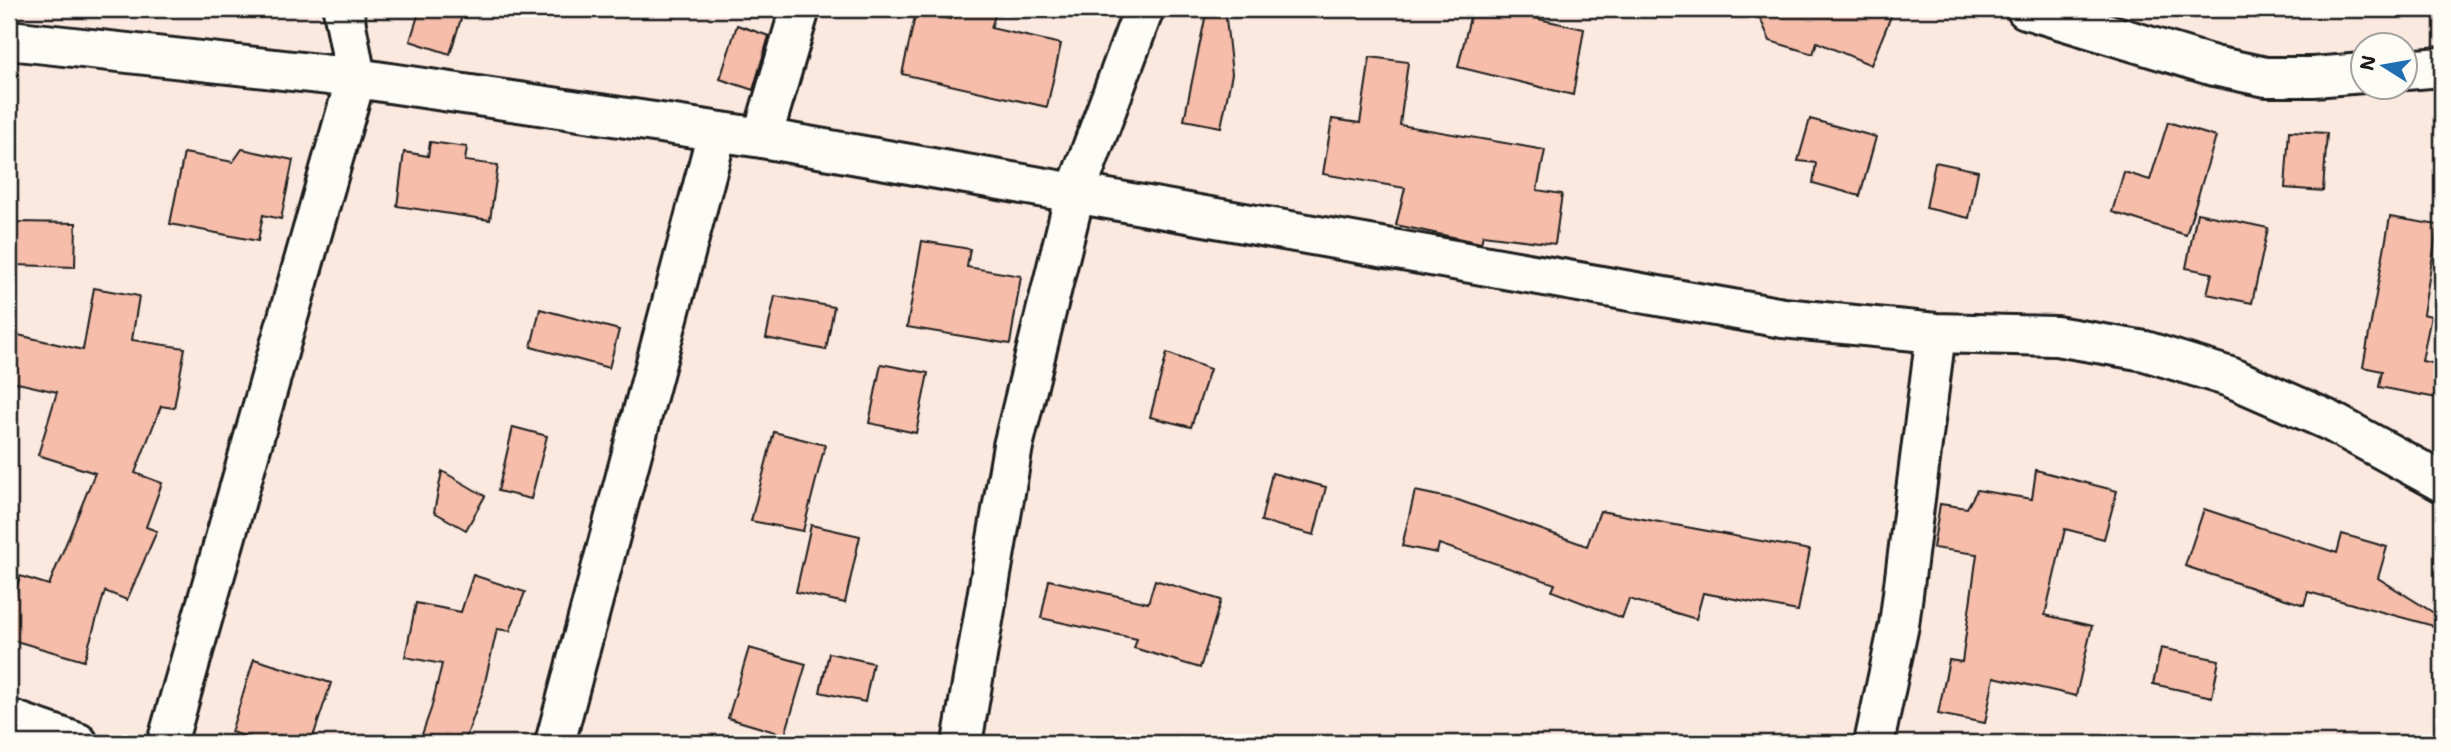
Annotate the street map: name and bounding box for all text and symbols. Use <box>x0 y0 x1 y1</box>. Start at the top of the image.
north arrow <box>2350 32 2420 102</box>
text: N <box>2354 53 2382 73</box>

